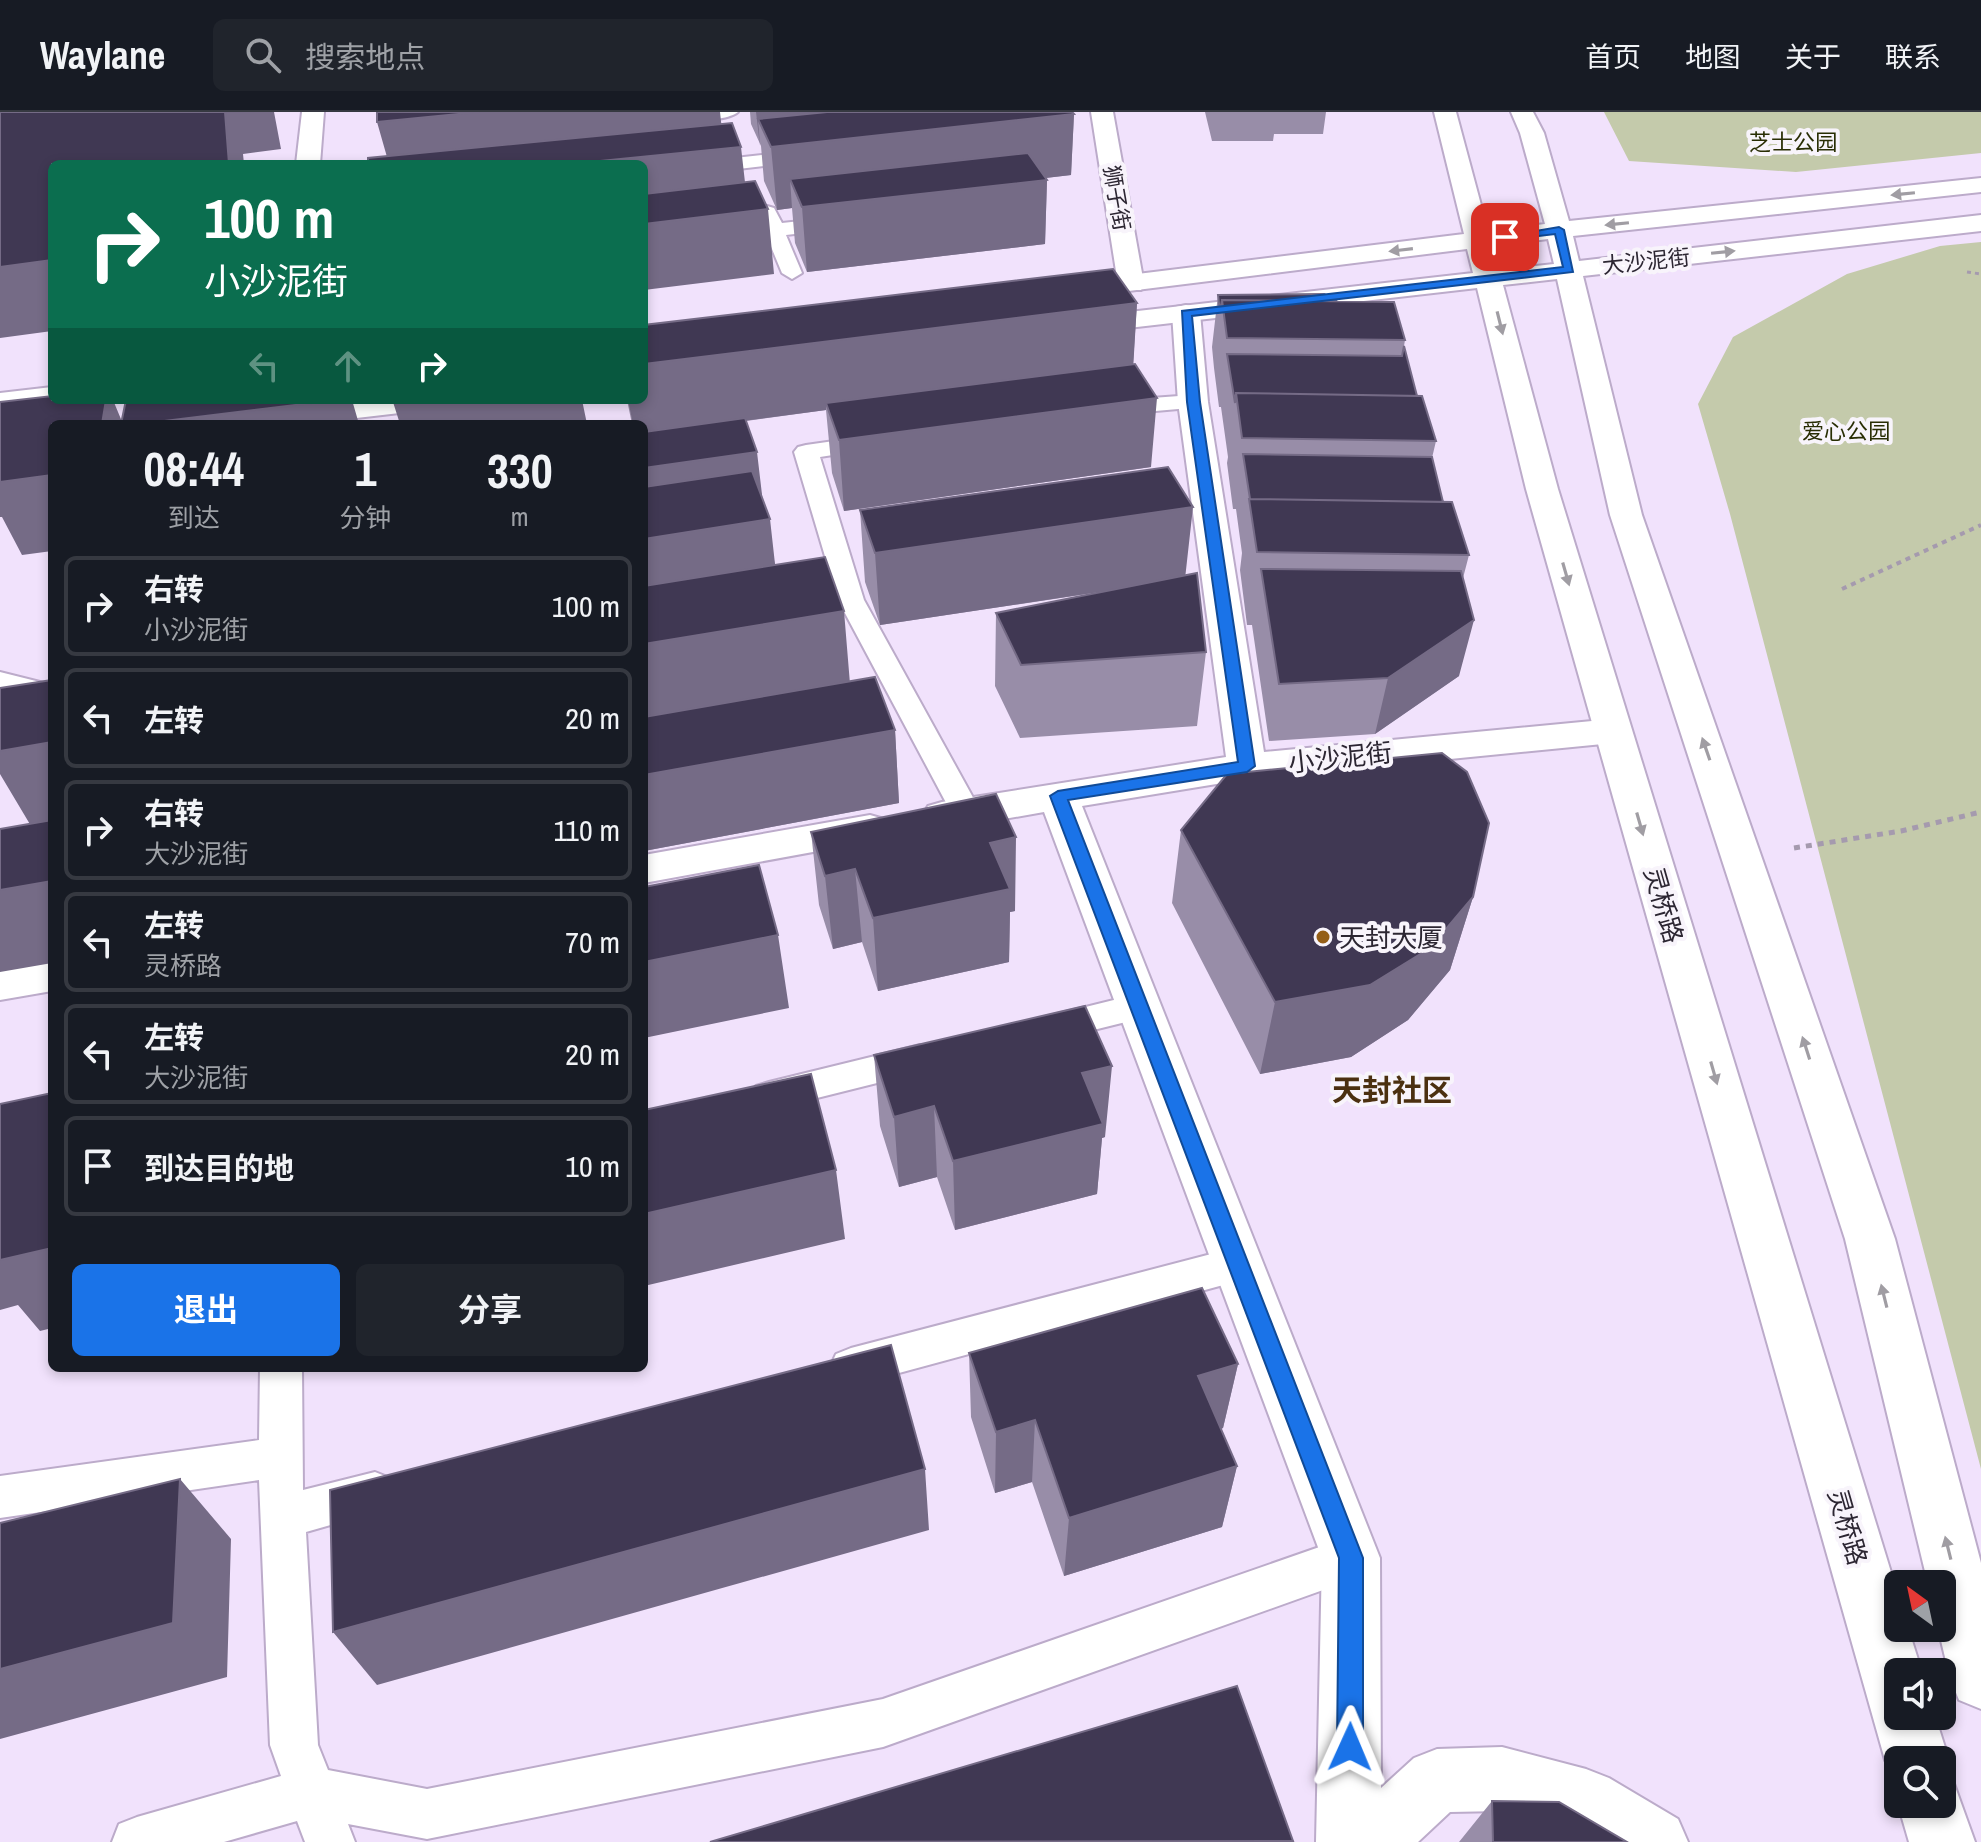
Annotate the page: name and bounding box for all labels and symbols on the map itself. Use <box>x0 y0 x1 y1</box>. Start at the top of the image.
park label: 芝士公园 <box>1749 127 1837 157</box>
street label: 狮子街 <box>1096 163 1138 233</box>
one-way arrow <box>1891 187 1916 200</box>
pin <box>1471 203 1539 271</box>
one-way arrow <box>1604 217 1629 230</box>
street label: 大沙泥街 <box>1601 241 1691 281</box>
one-way arrow <box>1388 244 1413 257</box>
one-way arrow <box>1711 245 1736 258</box>
one-way arrow <box>1494 310 1507 335</box>
park label: 爱心公园 <box>1802 416 1890 446</box>
one-way arrow <box>1561 562 1573 587</box>
street label: 小沙泥街 <box>1286 734 1394 780</box>
one-way arrow <box>1699 737 1711 761</box>
one-way arrow <box>1634 812 1647 836</box>
street label: 灵桥路 <box>1636 863 1692 947</box>
place label: 天封大厦 <box>1339 920 1443 955</box>
marker: 天封大厦 <box>1314 928 1332 946</box>
one-way arrow <box>1800 1036 1812 1060</box>
one-way arrow <box>1708 1061 1721 1085</box>
district label: 天封社区 <box>1332 1070 1452 1110</box>
one-way arrow <box>1878 1284 1890 1309</box>
street label: 灵桥路 <box>1820 1485 1876 1569</box>
one-way arrow <box>1941 1536 1954 1561</box>
north arrow <box>1884 1570 1956 1642</box>
position arrow <box>1308 1705 1392 1789</box>

